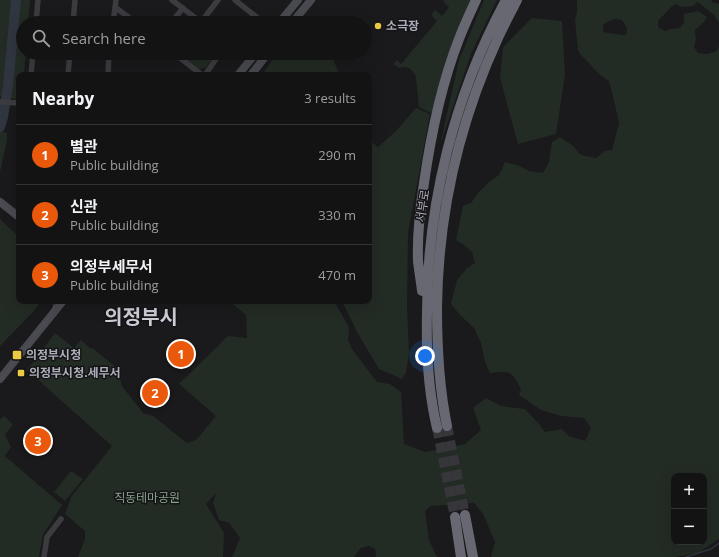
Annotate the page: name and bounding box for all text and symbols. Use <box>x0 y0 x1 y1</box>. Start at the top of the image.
search box <box>16 16 372 60</box>
place label: 소극장 <box>386 17 419 34</box>
marker: 소극장 <box>373 21 383 31</box>
icon: search <box>30 27 52 49</box>
text: Search here <box>62 28 146 48</box>
text: Nearby <box>32 87 94 110</box>
text: 3 results <box>304 89 356 107</box>
text: 별관 <box>70 136 98 156</box>
text: 1 <box>41 146 49 164</box>
text: 290 m <box>318 146 356 164</box>
text: Public building <box>70 156 159 174</box>
street label: 서부로 <box>412 188 433 224</box>
text: 신관 <box>70 196 98 216</box>
text: 2 <box>41 206 49 224</box>
text: 330 m <box>318 206 356 224</box>
text: Public building <box>70 216 159 234</box>
text: 의정부세무서 <box>70 256 153 276</box>
text: 3 <box>41 266 49 284</box>
text: 470 m <box>318 266 356 284</box>
text: Public building <box>70 276 159 294</box>
district label: 의정부시 <box>104 303 178 330</box>
pin: 1 <box>168 339 194 369</box>
place label: 의정부시청 <box>26 346 81 363</box>
your location <box>415 346 435 366</box>
marker: 의정부시청 <box>11 349 23 361</box>
place label: 의정부시청.세무서 <box>29 364 121 381</box>
marker: 의정부시청.세무서 <box>16 368 26 378</box>
pin: 2 <box>142 378 168 408</box>
pin: 3 <box>25 426 51 456</box>
map controls <box>671 473 707 545</box>
button: + <box>671 473 707 509</box>
park label: 직동테마공원 <box>114 489 180 506</box>
button: − <box>671 509 707 545</box>

